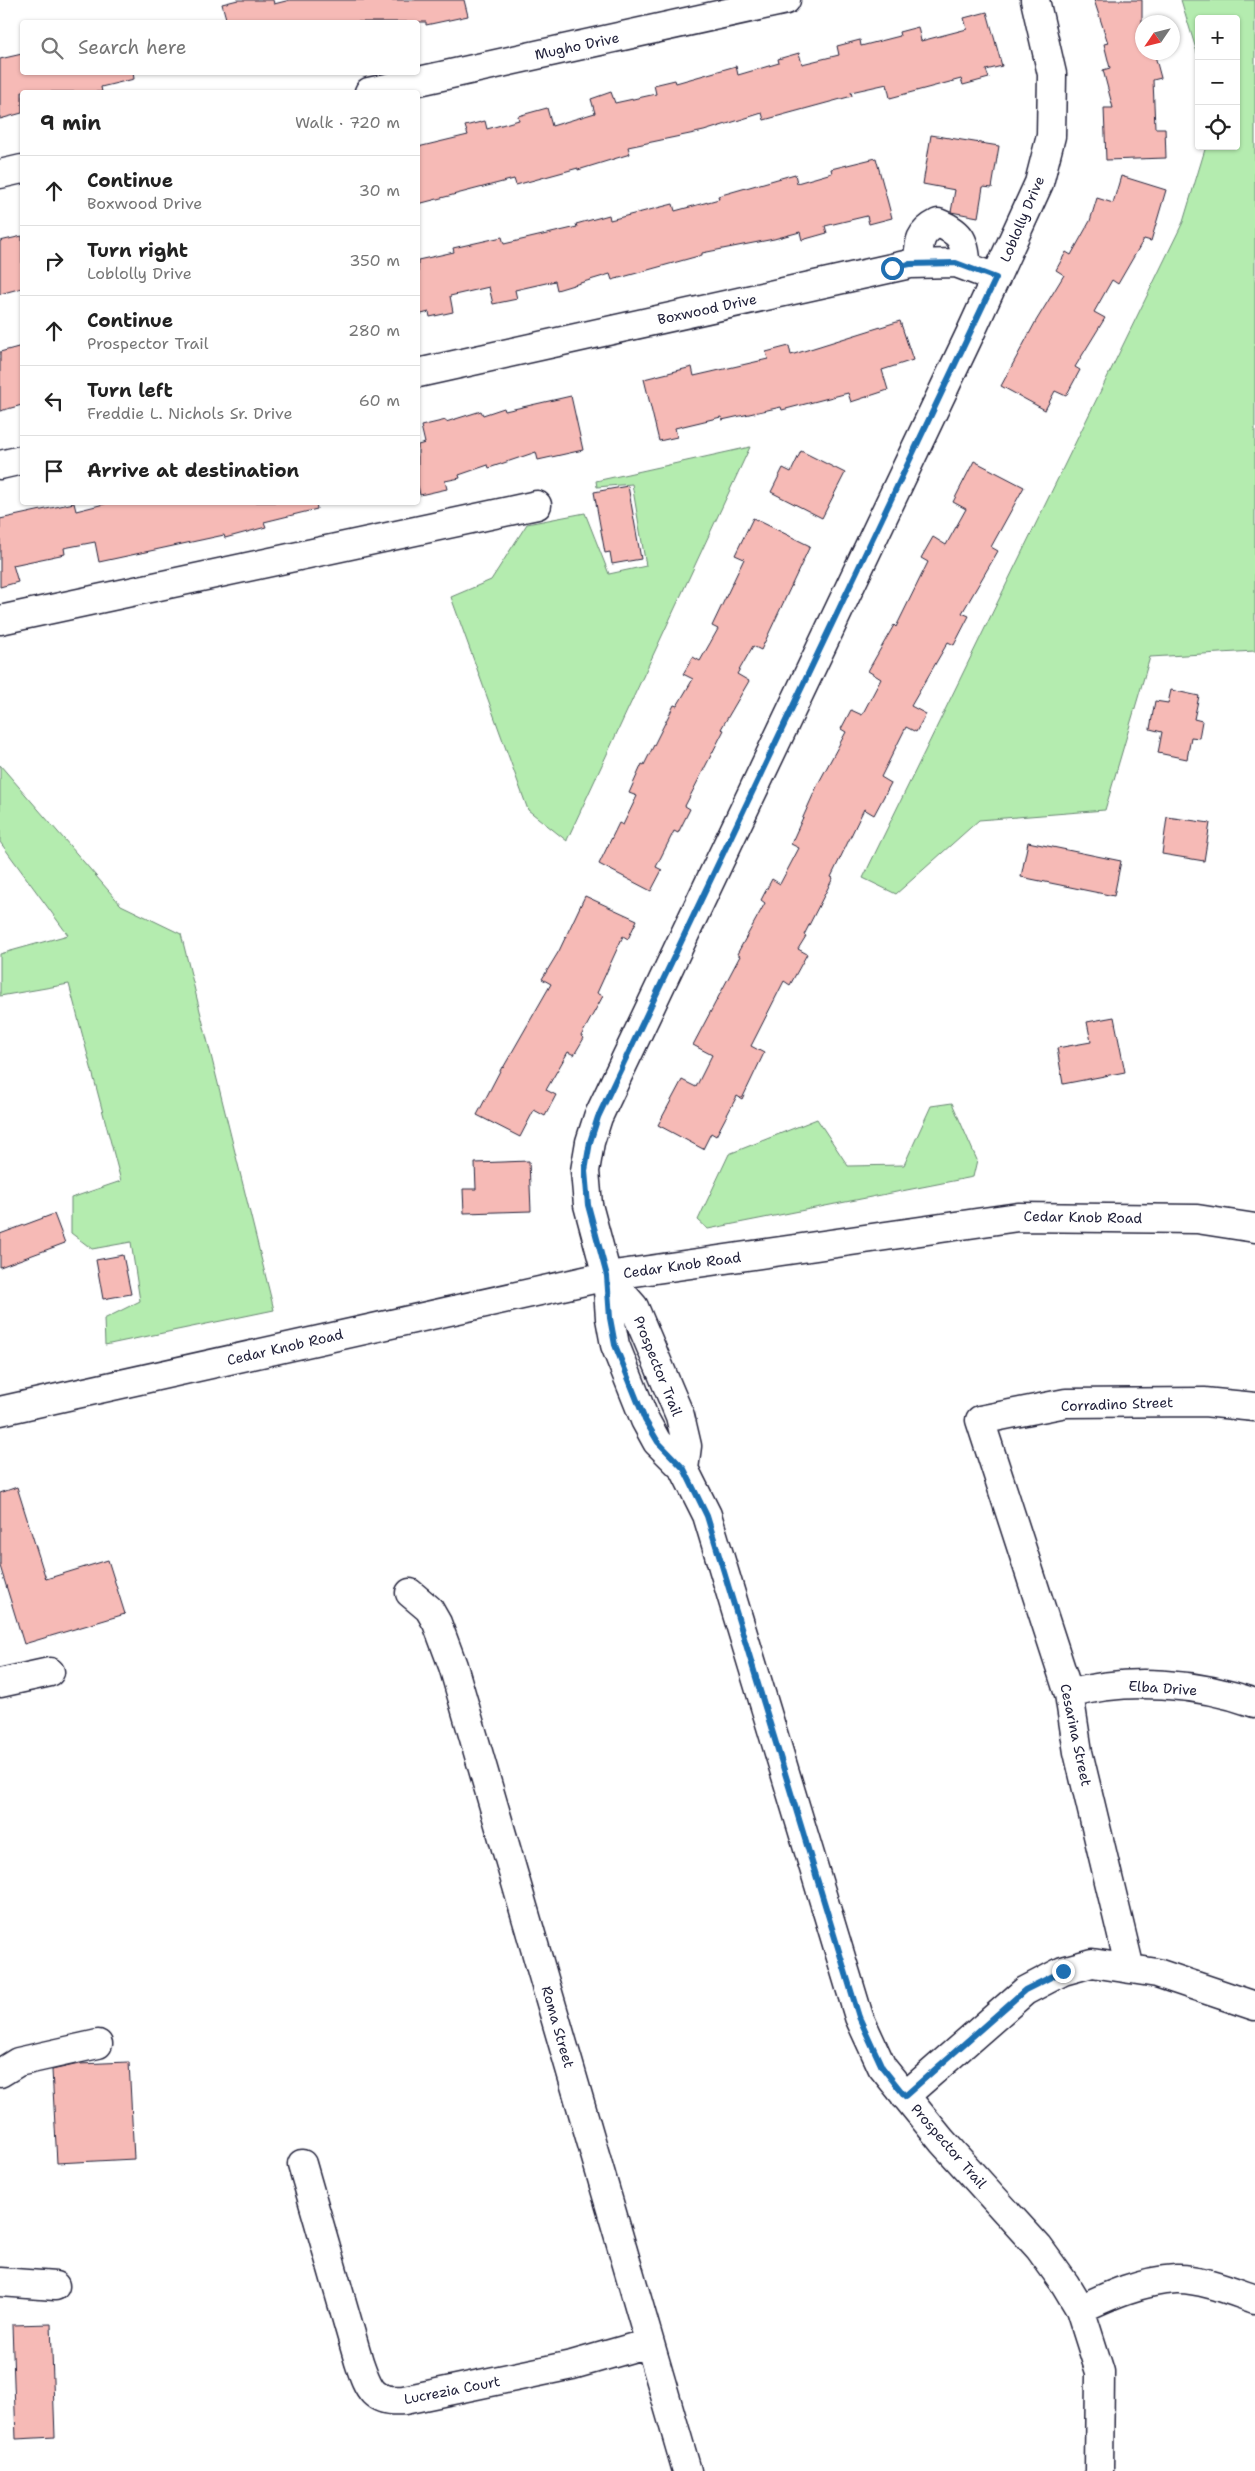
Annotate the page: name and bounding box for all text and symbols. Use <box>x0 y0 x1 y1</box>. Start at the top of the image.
north arrow <box>1135 15 1180 60</box>
map controls <box>1195 15 1240 150</box>
button: + <box>1195 15 1240 60</box>
search box <box>20 20 420 75</box>
street label: Mugho Drive <box>533 28 621 64</box>
icon: search <box>38 34 66 62</box>
text: Search here <box>78 35 187 60</box>
button: − <box>1195 60 1240 105</box>
button: locate <box>1195 105 1240 150</box>
text: 9 min <box>40 109 101 137</box>
text: Walk · 720 m <box>295 112 400 133</box>
text: Continue <box>87 168 173 193</box>
street label: Loblolly Drive <box>996 173 1048 265</box>
icon: ahead <box>40 177 68 205</box>
text: 30 m <box>359 180 400 201</box>
text: Boxwood Drive <box>87 193 202 214</box>
text: Turn right <box>87 238 188 263</box>
icon: right <box>40 247 68 275</box>
text: 350 m <box>349 250 400 271</box>
route start <box>881 257 904 280</box>
text: Loblolly Drive <box>87 263 192 284</box>
street label: Boxwood Drive <box>656 290 758 328</box>
text: Continue <box>87 308 173 333</box>
icon: ahead <box>40 317 68 345</box>
text: 280 m <box>348 320 400 341</box>
text: Prospector Trail <box>87 333 209 354</box>
text: Turn left <box>87 378 173 403</box>
icon: left <box>40 387 68 415</box>
text: 60 m <box>359 390 400 411</box>
text: Freddie L. Nichols Sr. Drive <box>87 403 293 424</box>
icon: arrive <box>40 457 68 485</box>
text: Arrive at destination <box>87 458 299 483</box>
street label: Cedar Knob Road <box>1024 1207 1143 1227</box>
street label: Cedar Knob Road <box>622 1248 742 1282</box>
street label: Prospector Trail <box>630 1313 687 1419</box>
street label: Cedar Knob Road <box>225 1325 345 1369</box>
street label: Corradino Street <box>1060 1393 1174 1415</box>
street label: Elba Drive <box>1128 1677 1198 1699</box>
street label: Cesarina Street <box>1056 1682 1096 1788</box>
route end <box>1052 1960 1075 1983</box>
street label: Roma Street <box>538 1984 578 2070</box>
street label: Prospector Trail <box>907 2100 991 2193</box>
street label: Lucrezia Court <box>402 2372 502 2408</box>

